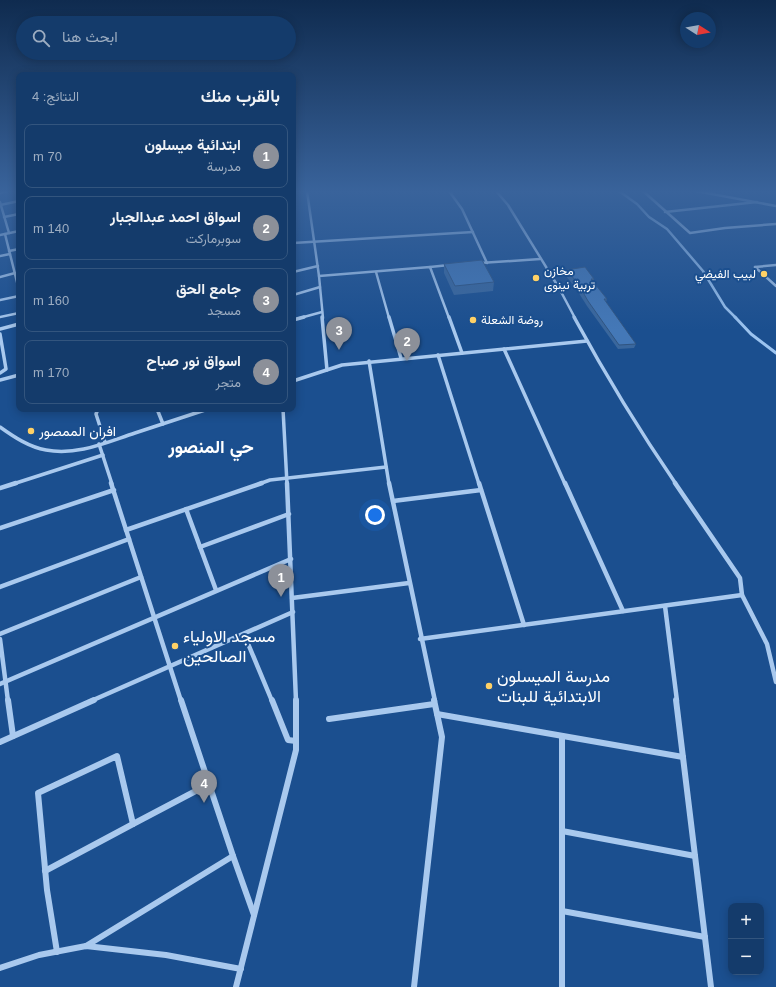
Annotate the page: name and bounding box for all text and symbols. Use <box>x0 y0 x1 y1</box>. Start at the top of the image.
north arrow <box>680 12 716 48</box>
search box <box>16 16 296 60</box>
icon: search <box>30 27 52 49</box>
text: ابحث هنا <box>62 28 118 45</box>
text: بالقرب منك <box>201 87 280 106</box>
text: النتائج: 4 <box>32 89 79 104</box>
text: ابتدائية ميسلون <box>145 136 241 153</box>
text: 70 m <box>33 149 62 164</box>
text: 1 <box>262 149 270 164</box>
text: مدرسة <box>207 159 241 174</box>
text: اسواق احمد عبدالجبار <box>110 208 241 225</box>
text: 140 m <box>33 221 69 236</box>
text: 2 <box>262 221 270 236</box>
text: سوبرماركت <box>186 231 241 246</box>
place label: مخازن تربية نينوى <box>544 264 595 293</box>
place label: لبيب الفيضي <box>695 267 756 284</box>
marker: لبيب الفيضي <box>759 269 769 279</box>
marker: مخازن تربية نينوى <box>531 273 541 283</box>
text: جامع الحق <box>176 280 241 297</box>
text: 160 m <box>33 293 69 308</box>
text: 3 <box>262 293 270 308</box>
text: مسجد <box>207 303 241 318</box>
place label: روضة الشعلة <box>481 313 543 328</box>
marker: روضة الشعلة <box>468 315 478 325</box>
pin: 3 <box>326 317 352 350</box>
pin: 2 <box>394 328 420 361</box>
text: اسواق نور صباح <box>146 352 241 369</box>
text: 170 m <box>33 365 69 380</box>
text: 4 <box>262 365 270 380</box>
text: متجر <box>216 375 241 390</box>
place label: افران الممصور <box>38 423 116 440</box>
marker: افران الممصور <box>26 426 36 436</box>
district label: حي المنصور <box>167 437 254 462</box>
your location <box>365 505 385 525</box>
pin: 1 <box>268 564 294 597</box>
place label: مسجد الاولياء الصالحين <box>183 627 275 667</box>
marker: مسجد الاولياء الصالحين <box>170 641 180 651</box>
place label: مدرسة الميسلون الابتدائية للبنات <box>497 667 610 706</box>
marker: مدرسة الميسلون الابتدائية للبنات <box>484 681 494 691</box>
pin: 4 <box>191 770 217 803</box>
map controls <box>728 903 764 975</box>
button: + <box>728 903 764 939</box>
button: − <box>728 939 764 975</box>

